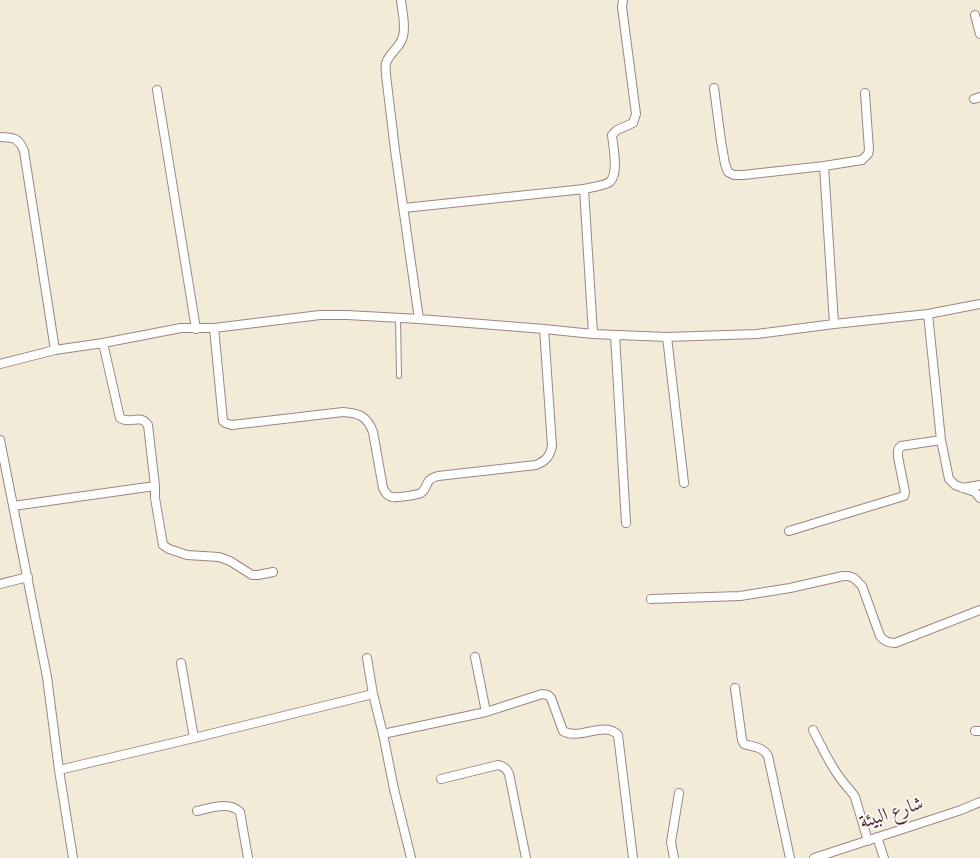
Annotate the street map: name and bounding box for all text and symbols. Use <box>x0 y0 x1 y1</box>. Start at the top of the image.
street label: شارع البيئة <box>857 794 927 836</box>

